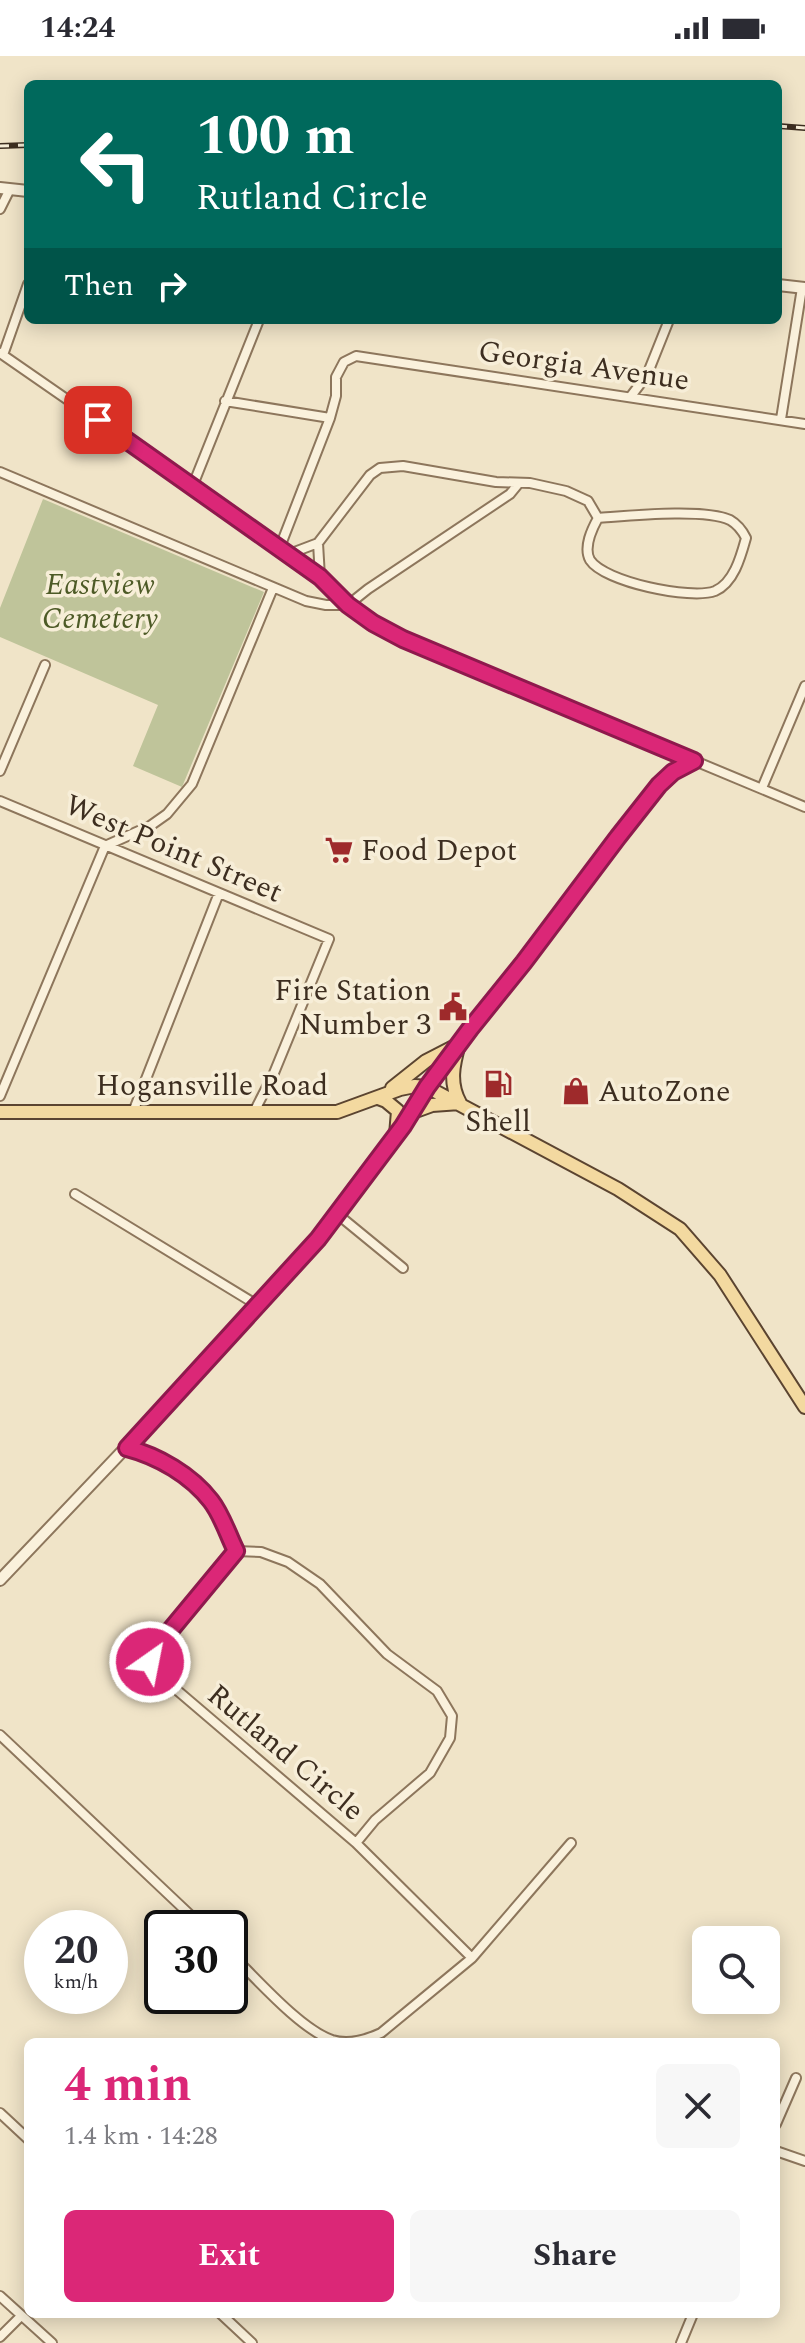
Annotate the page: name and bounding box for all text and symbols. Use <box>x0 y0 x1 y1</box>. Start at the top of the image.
text: 14:24 <box>40 5 115 51</box>
text: 100 m <box>196 94 355 179</box>
icon: left <box>64 112 168 216</box>
text: Rutland Circle <box>196 171 428 226</box>
text: Then <box>64 263 134 309</box>
icon: right <box>150 264 194 308</box>
street label: Georgia Avenue <box>475 328 692 404</box>
pin <box>64 386 132 454</box>
icon: arrive <box>76 398 120 442</box>
park label: Eastview Cemetery <box>42 562 159 642</box>
street label: West Point Street <box>58 782 290 916</box>
place label: Food Depot <box>361 828 517 874</box>
supermarket icon: Food Depot <box>324 835 354 865</box>
place label: Fire Station Number 3 <box>274 968 431 1048</box>
public building icon: Fire Station Number 3 <box>438 992 468 1022</box>
street label: Hogansville Road <box>96 1063 328 1109</box>
fuel station icon: Shell <box>483 1069 513 1099</box>
place label: AutoZone <box>598 1069 731 1115</box>
shop icon: AutoZone <box>561 1076 591 1106</box>
place label: Shell <box>465 1099 531 1145</box>
position arrow <box>108 1620 192 1704</box>
street label: Rutland Circle <box>197 1673 374 1833</box>
speed limit sign: 30 <box>144 1910 248 2014</box>
text: 20 <box>54 1921 98 1982</box>
map controls <box>692 1926 780 2014</box>
button: search <box>692 1926 780 2014</box>
text: km/h <box>54 1967 99 1997</box>
text: 4 min <box>64 2049 192 2122</box>
button: close <box>656 2064 740 2148</box>
text: 1.4 km · 14:28 <box>64 2116 218 2156</box>
button: Exit <box>64 2210 394 2302</box>
button: Share <box>410 2210 740 2302</box>

